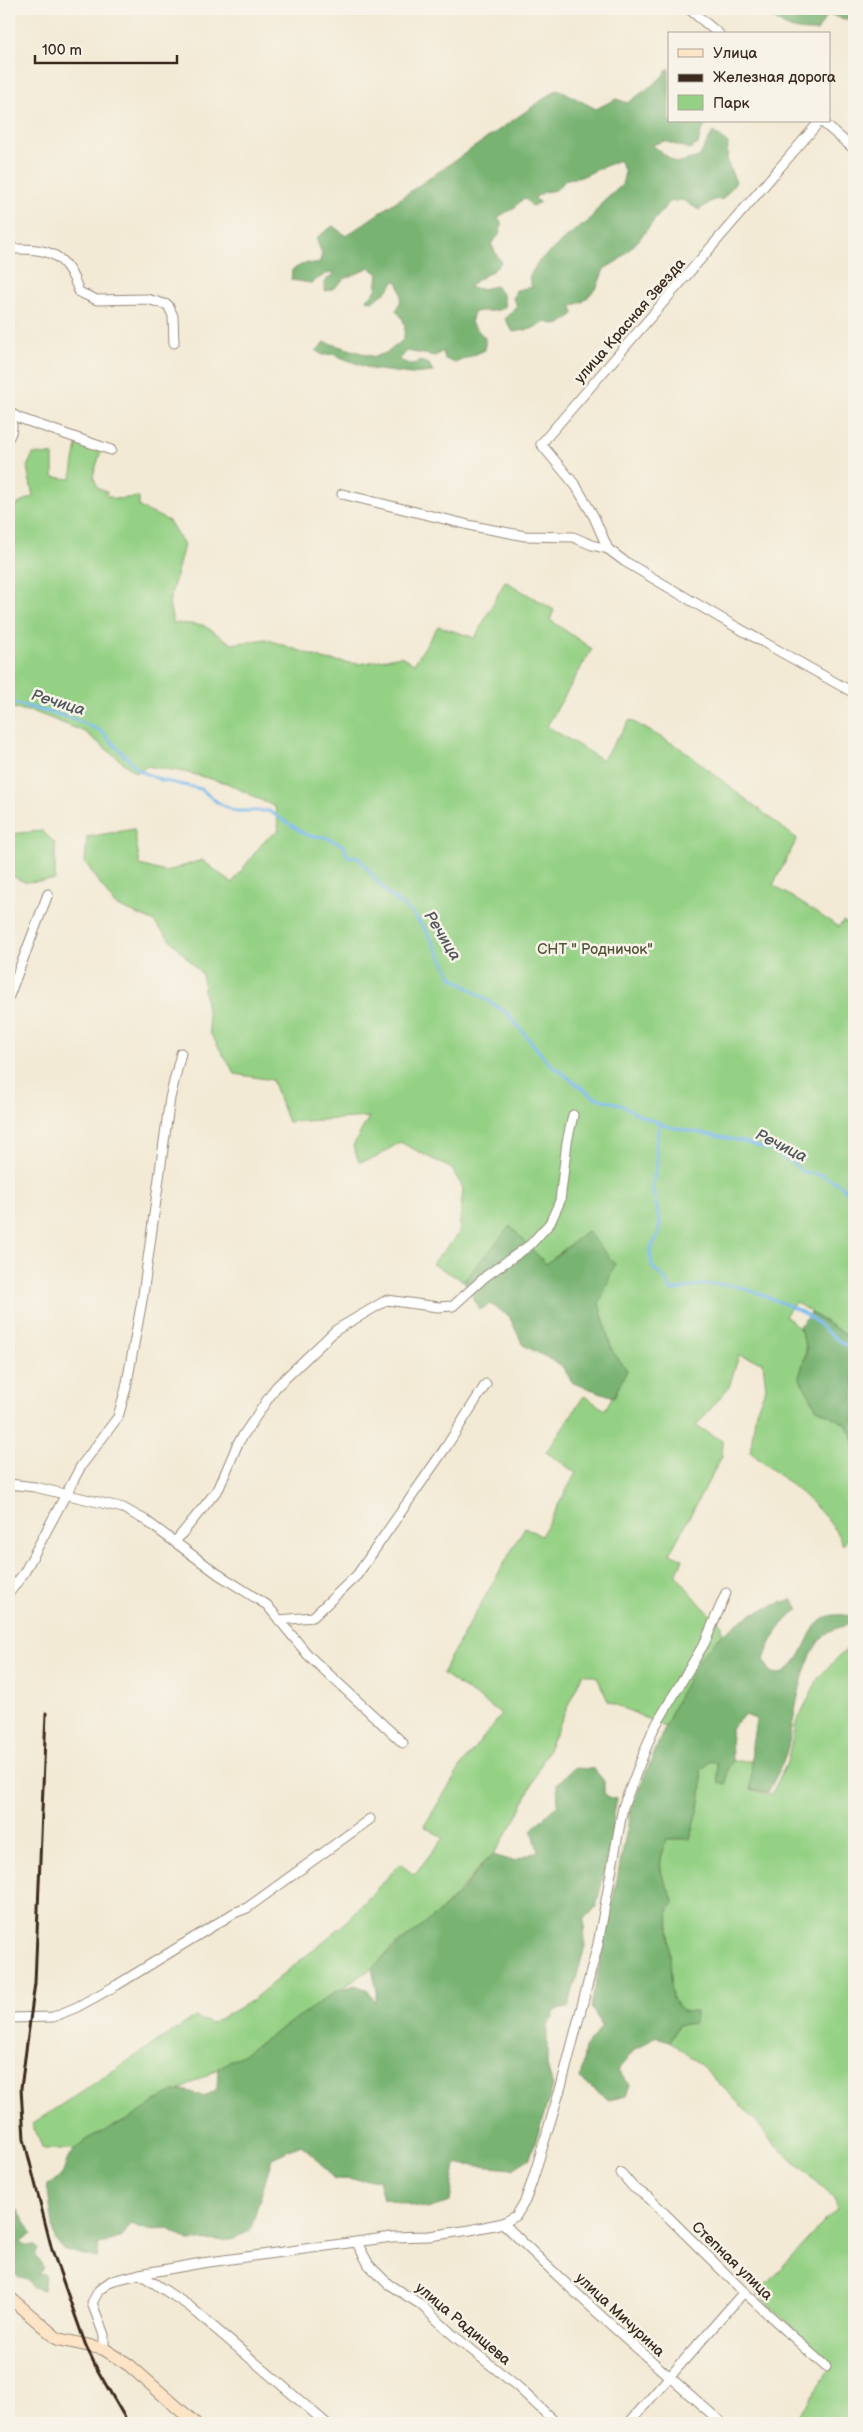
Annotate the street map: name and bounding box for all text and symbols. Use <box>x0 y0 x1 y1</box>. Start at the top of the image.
scale bar <box>35 32 178 64</box>
legend <box>668 32 830 122</box>
text: 100 m <box>42 41 82 60</box>
text: Улица <box>713 44 758 63</box>
text: Железная дорога <box>713 68 836 87</box>
text: Парк <box>713 94 750 113</box>
street label: улица Красная Звезда <box>570 254 690 388</box>
water label: Речица <box>29 686 87 720</box>
water label: Речица <box>419 908 465 964</box>
park label: СНТ " Родничок" <box>537 940 653 959</box>
water label: Речица <box>752 1125 810 1167</box>
street label: Степная улица <box>687 2218 777 2305</box>
street label: улица Мичурина <box>571 2269 669 2361</box>
street label: улица Радищева <box>411 2279 515 2370</box>

